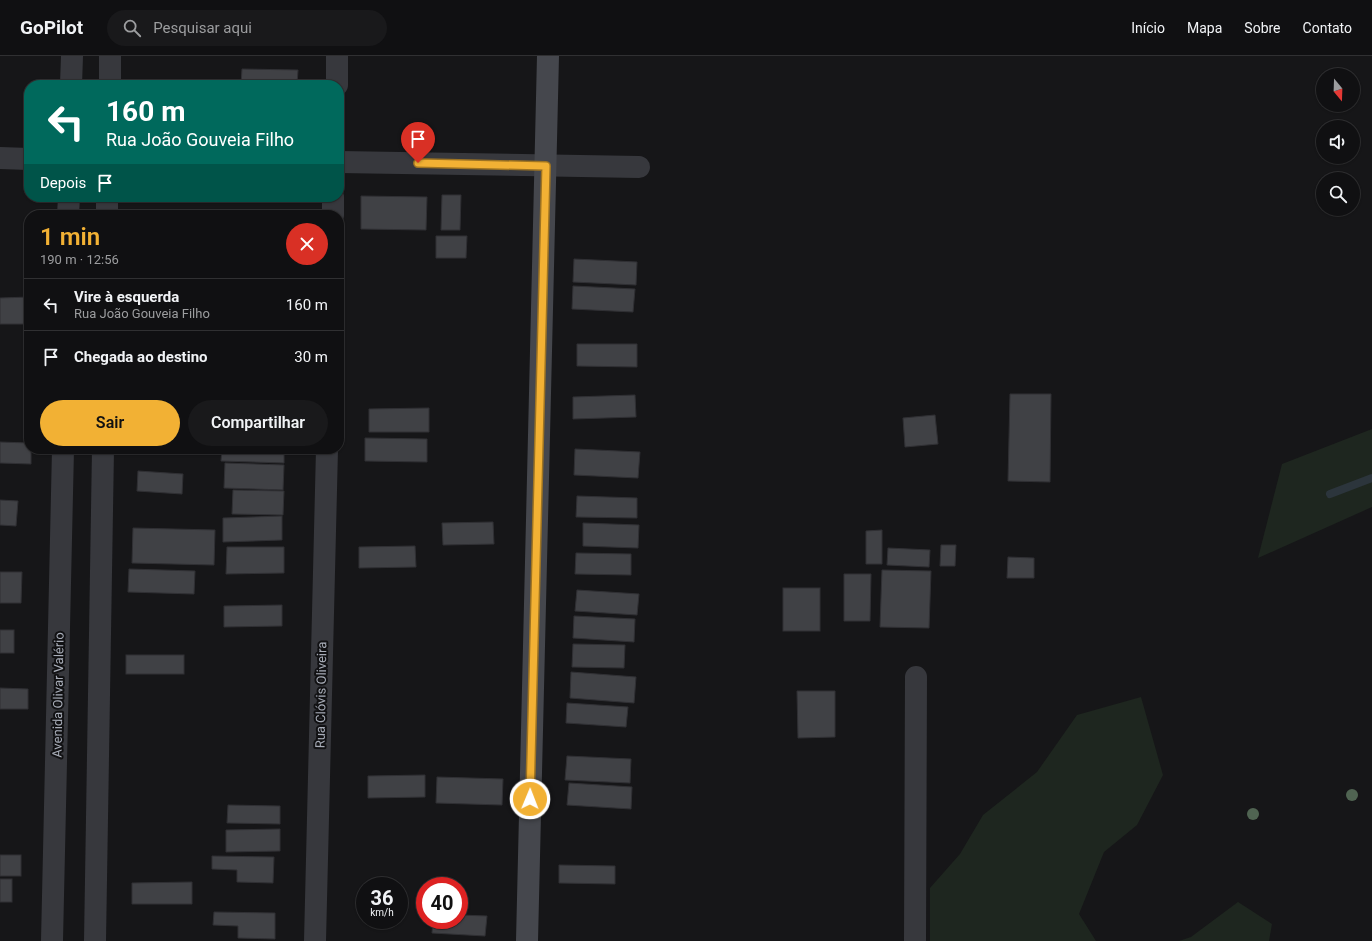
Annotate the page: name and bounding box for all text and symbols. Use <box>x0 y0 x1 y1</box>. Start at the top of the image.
search box <box>107 10 387 46</box>
text: GoPilot <box>20 16 83 39</box>
icon: search <box>121 17 143 39</box>
text: Pesquisar aqui <box>153 19 252 37</box>
text: Início <box>1131 20 1165 36</box>
text: Mapa <box>1187 20 1222 36</box>
text: Sobre <box>1244 20 1281 36</box>
text: Contato <box>1303 20 1352 36</box>
north arrow <box>1316 68 1360 112</box>
map controls <box>1316 68 1360 216</box>
text: 160 m <box>106 95 185 128</box>
icon: left <box>40 96 92 148</box>
button: sound <box>1316 120 1360 164</box>
pin <box>401 122 435 163</box>
icon: arrive <box>407 128 429 150</box>
text: Rua João Gouveia Filho <box>106 129 294 150</box>
icon: arrive <box>94 172 116 194</box>
button: search <box>1316 172 1360 216</box>
text: Depois <box>40 174 86 192</box>
text: 1 min <box>40 223 100 251</box>
button: close <box>286 223 328 265</box>
text: 190 m · 12:56 <box>40 252 119 267</box>
text: Vire à esquerda <box>74 288 179 306</box>
icon: left <box>40 294 62 316</box>
text: 160 m <box>286 296 328 314</box>
text: Rua João Gouveia Filho <box>74 306 210 321</box>
icon: arrive <box>40 346 62 368</box>
text: Chegada ao destino <box>74 348 208 366</box>
text: 30 m <box>294 348 328 366</box>
button: Sair <box>40 400 180 446</box>
button: Compartilhar <box>188 400 328 446</box>
street label: Avenida Olivar Valério <box>49 632 67 758</box>
street label: Rua Clóvis Oliveira <box>313 642 329 748</box>
position arrow <box>509 778 551 820</box>
speed limit sign: 40 <box>416 877 468 929</box>
text: 36 <box>371 886 393 910</box>
text: km/h <box>370 907 394 918</box>

